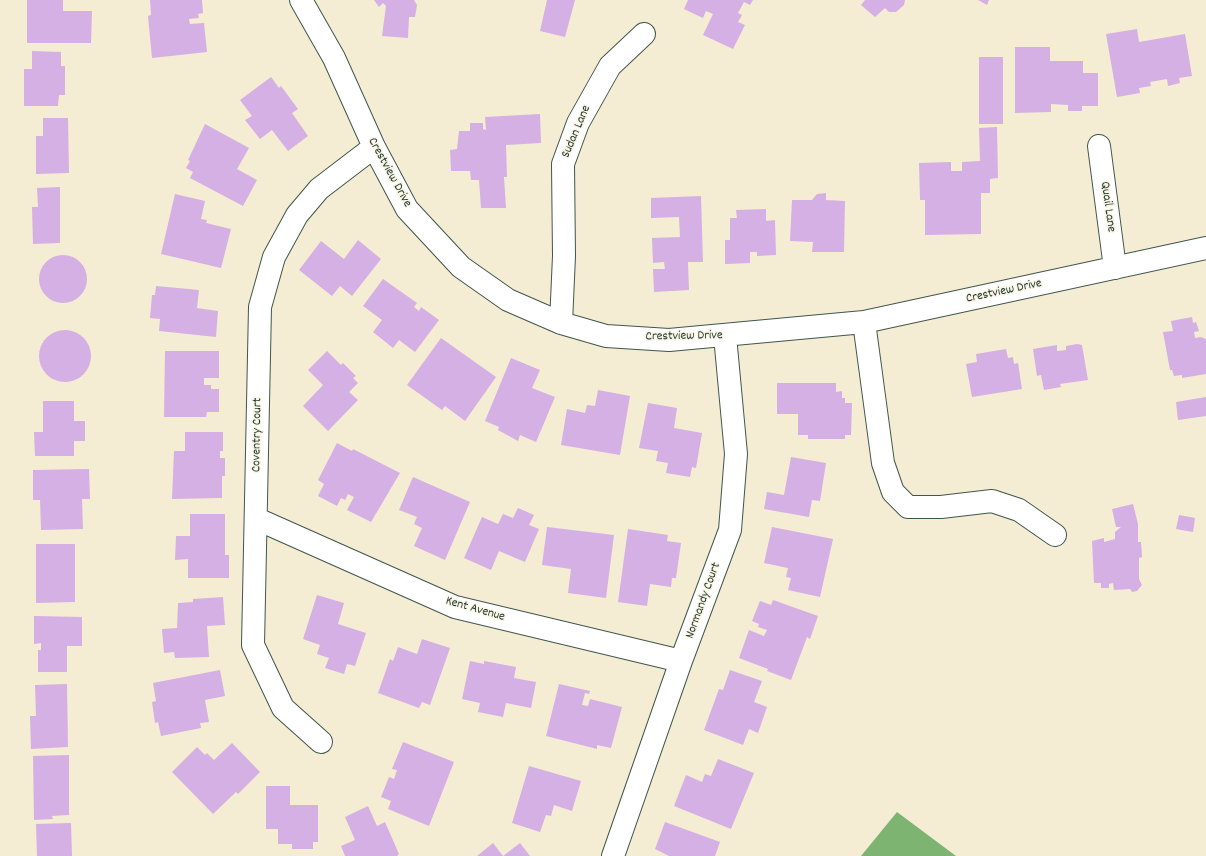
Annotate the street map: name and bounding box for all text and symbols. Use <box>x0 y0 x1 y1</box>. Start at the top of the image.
street label: Sudan Lane <box>559 103 595 161</box>
street label: Crestview Drive <box>363 135 415 211</box>
street label: Quail Lane <box>1096 181 1118 233</box>
street label: Crestview Drive <box>965 276 1043 308</box>
street label: Crestview Drive <box>645 329 723 345</box>
street label: Coventry Court <box>250 398 266 472</box>
street label: Normandy Court <box>683 561 725 641</box>
street label: Kent Avenue <box>443 594 507 626</box>

